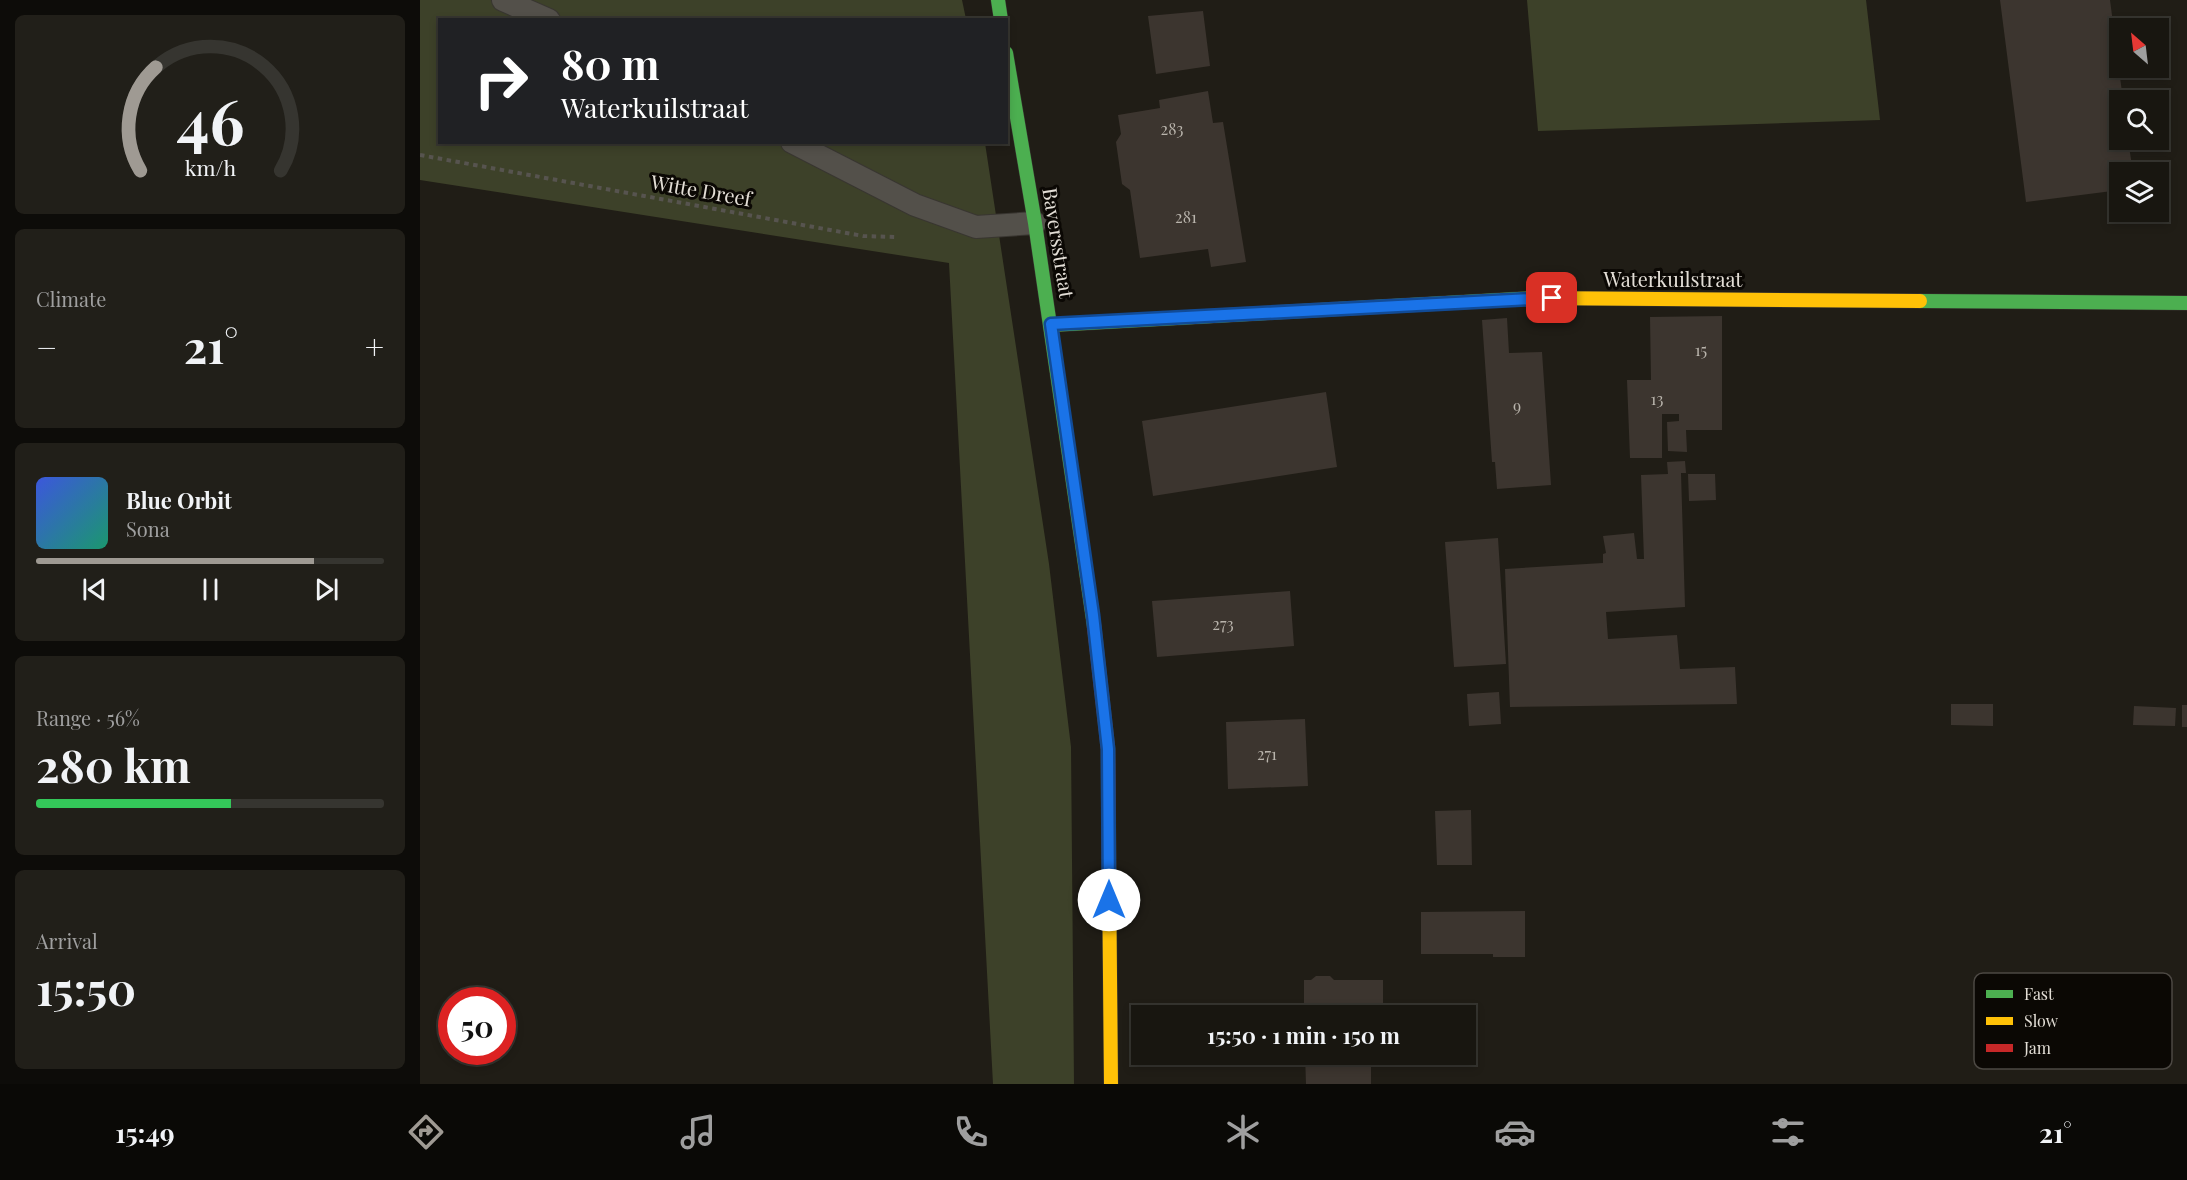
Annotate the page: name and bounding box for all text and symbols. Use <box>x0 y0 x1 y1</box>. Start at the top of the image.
north arrow <box>2109 18 2169 78</box>
map controls <box>2109 18 2169 222</box>
text: 80 m <box>561 35 659 91</box>
icon: right <box>462 42 540 120</box>
text: 46 <box>176 78 244 162</box>
text: Waterkuilstraat <box>561 89 749 125</box>
button: search <box>2109 90 2169 150</box>
house number: 283 <box>1160 118 1184 139</box>
text: km/h <box>184 154 236 182</box>
button: layers <box>2109 162 2169 222</box>
street label: Witte Dreef <box>648 167 755 212</box>
street label: Baversstraat <box>1037 185 1082 301</box>
house number: 281 <box>1175 206 1197 227</box>
street label: Waterkuilstraat <box>1603 265 1743 292</box>
pin <box>1526 272 1577 323</box>
icon: arrive <box>1535 281 1568 314</box>
text: Climate <box>36 285 106 312</box>
text: 21° <box>184 315 238 375</box>
text: − <box>36 324 57 368</box>
text: + <box>365 324 384 368</box>
house number: 15 <box>1695 339 1707 360</box>
house number: 13 <box>1651 388 1663 409</box>
house number: 9 <box>1513 395 1521 416</box>
text: Blue Orbit <box>126 485 232 515</box>
text: Sona <box>126 515 170 542</box>
icon: previous <box>78 573 111 606</box>
icon: pause <box>194 573 227 606</box>
icon: next <box>310 573 343 606</box>
house number: 273 <box>1212 613 1234 634</box>
text: Range · 56% <box>36 704 140 731</box>
text: 280 km <box>36 734 191 794</box>
house number: 271 <box>1257 743 1277 764</box>
position arrow <box>1077 868 1141 932</box>
text: Arrival <box>36 927 98 954</box>
text: 15:50 <box>36 957 136 1017</box>
legend <box>1974 973 2172 1069</box>
text: Fast <box>2024 983 2054 1004</box>
speed limit sign: 50 <box>438 987 516 1065</box>
text: Slow <box>2024 1010 2059 1031</box>
text: 15:50 · 1 min · 150 m <box>1207 1020 1400 1050</box>
text: Jam <box>2023 1037 2051 1058</box>
icon: directions <box>405 1111 447 1153</box>
icon: music <box>677 1111 719 1153</box>
icon: phone <box>950 1111 992 1153</box>
icon: climate <box>1222 1111 1264 1153</box>
icon: car <box>1494 1111 1536 1153</box>
icon: filters <box>1767 1111 1809 1153</box>
text: 15:49 <box>115 1114 175 1150</box>
text: 21° <box>2039 1114 2072 1150</box>

